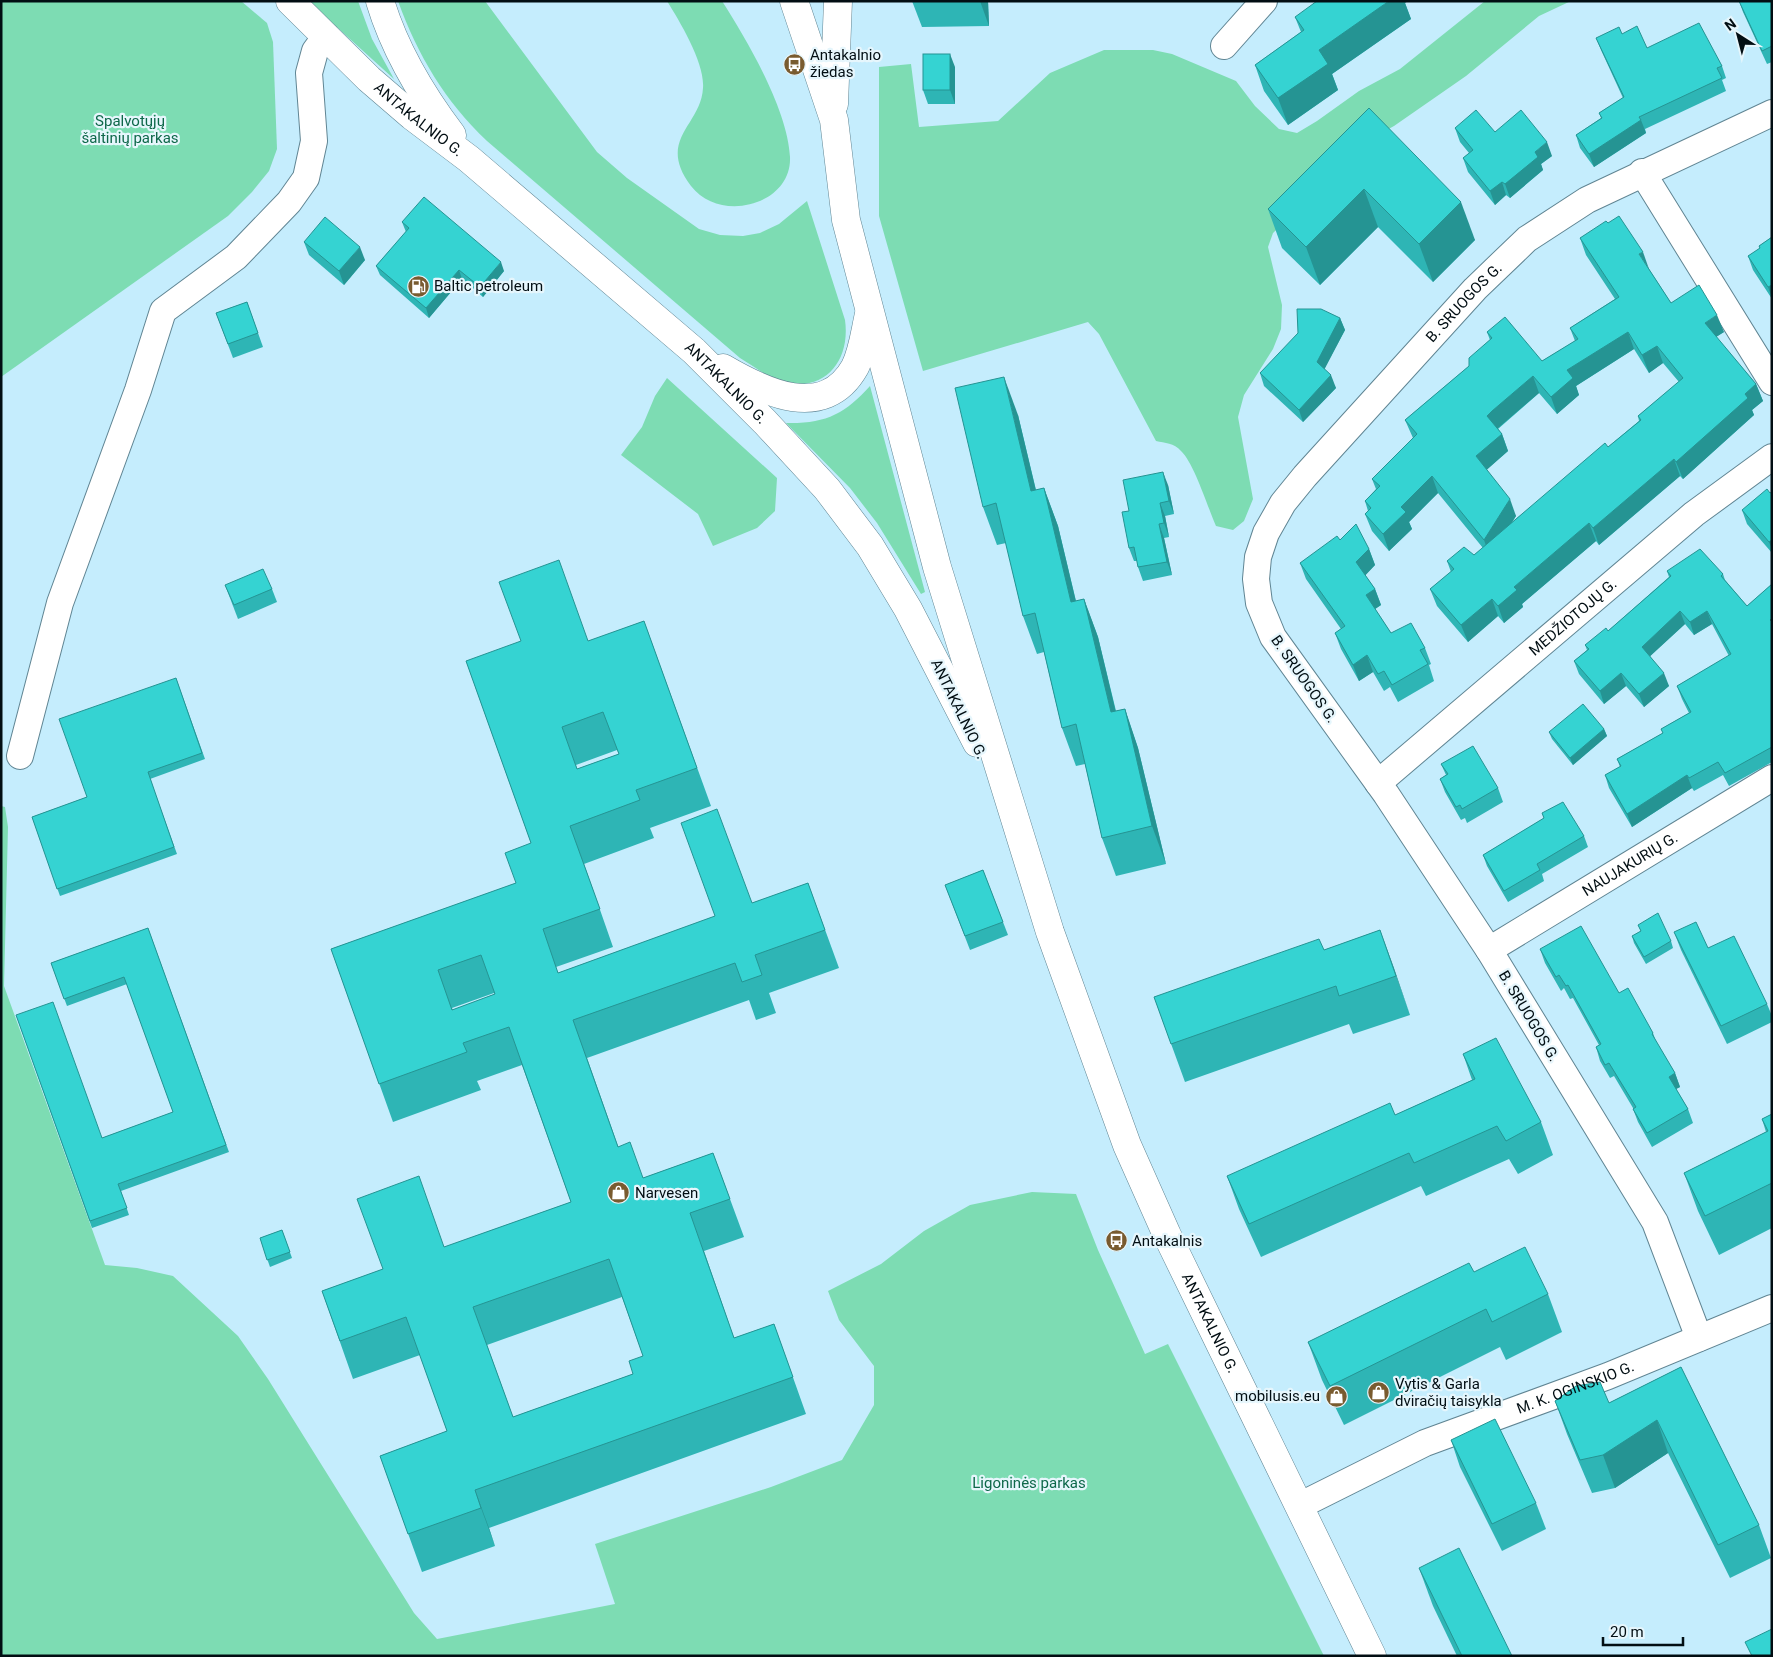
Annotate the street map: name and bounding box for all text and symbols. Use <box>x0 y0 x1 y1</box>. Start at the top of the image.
north arrow <box>1713 10 1763 60</box>
text: N <box>1722 15 1739 34</box>
place label: Antakalnio žiedas <box>810 46 881 81</box>
bus stop icon: Antakalnio žiedas <box>782 52 806 76</box>
street label: ANTAKALNIO G. <box>370 78 467 160</box>
park label: Spalvotųjų šaltinių parkas <box>81 112 179 147</box>
street label: B. SRUOGOS G. <box>1422 259 1506 346</box>
fuel station icon: Baltic petroleum <box>406 274 430 298</box>
place label: Baltic petroleum <box>434 277 543 295</box>
street label: ANTAKALNIO G. <box>681 338 771 428</box>
street label: MEDŽIOTOJŲ G. <box>1525 575 1620 659</box>
street label: B. SRUOGOS G. <box>1267 632 1341 726</box>
street label: ANTAKALNIO G. <box>927 656 991 762</box>
street label: NAUJAKURIŲ G. <box>1579 828 1681 900</box>
street label: B. SRUOGOS G. <box>1495 967 1563 1065</box>
shop icon: Narvesen <box>607 1181 631 1205</box>
place label: Narvesen <box>635 1184 698 1202</box>
bus stop icon: Antakalnis <box>1104 1229 1128 1253</box>
place label: Antakalnis <box>1132 1232 1202 1250</box>
street label: ANTAKALNIO G. <box>1178 1270 1242 1376</box>
street label: M. K. OGINSKIO G. <box>1514 1357 1637 1418</box>
place label: Vytis & Garla dviračių taisykla <box>1395 1375 1502 1410</box>
shop icon: Vytis & Garla dviračių taisykla <box>1367 1381 1391 1405</box>
shop icon: mobilusis.eu <box>1324 1384 1348 1408</box>
place label: mobilusis.eu <box>1235 1387 1320 1405</box>
park label: Ligoninės parkas <box>972 1474 1086 1492</box>
scale bar <box>1603 1614 1683 1646</box>
text: 20 m <box>1610 1623 1644 1641</box>

